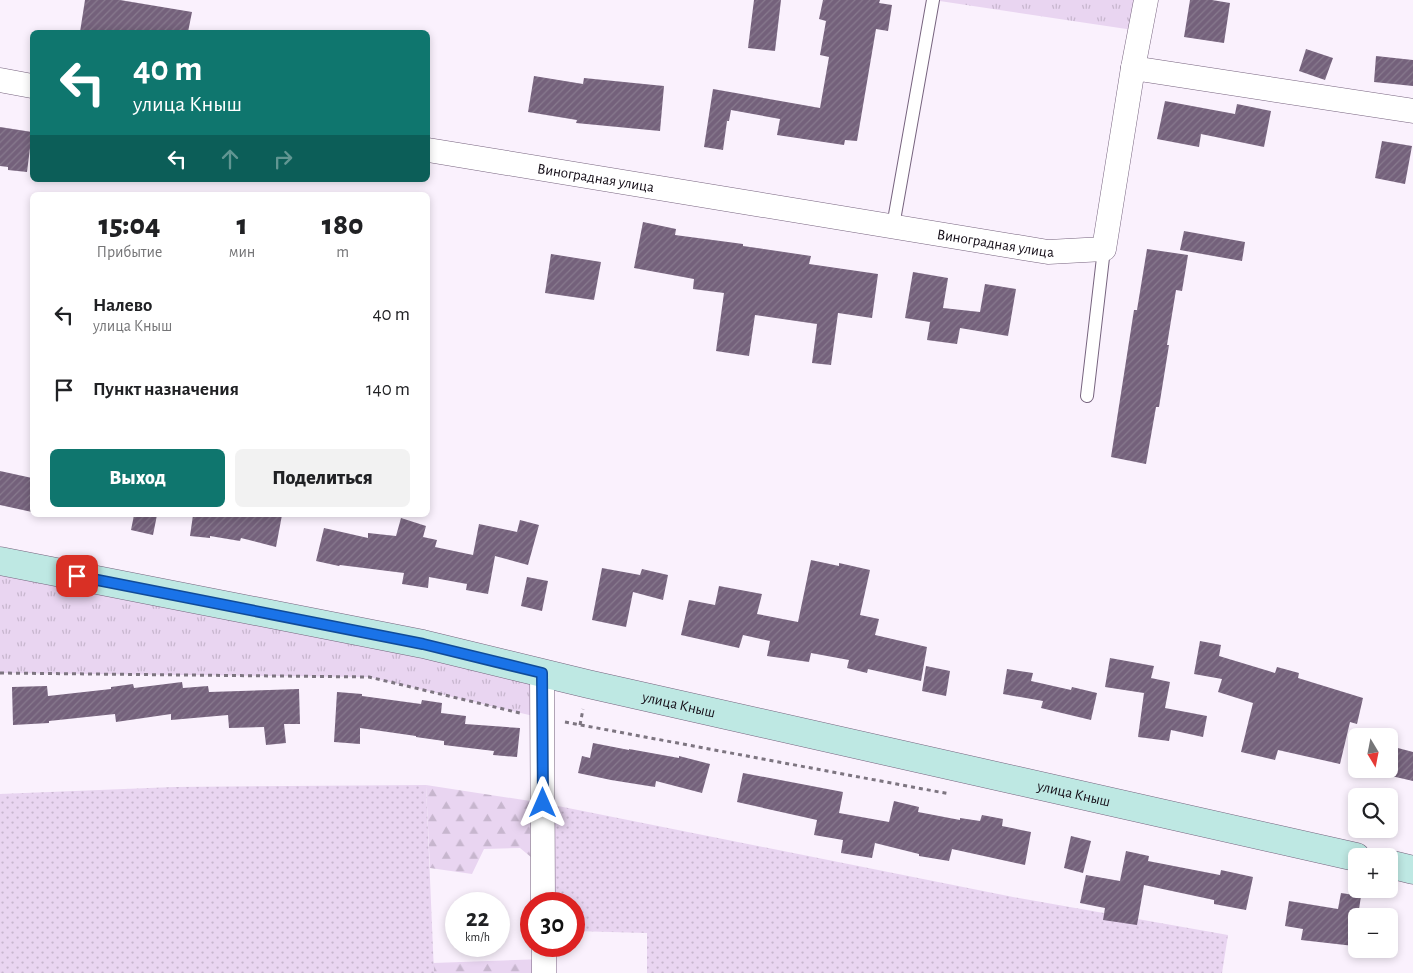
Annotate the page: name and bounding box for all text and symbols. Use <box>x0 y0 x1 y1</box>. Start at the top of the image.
icon: left <box>50 50 115 115</box>
text: 40 m <box>133 52 202 87</box>
text: улица Кныш <box>133 93 242 115</box>
icon: left <box>163 145 191 173</box>
icon: ahead <box>216 145 244 173</box>
icon: right <box>269 145 297 173</box>
street label: Виноградная улица <box>536 161 655 195</box>
text: 15:04 <box>98 210 160 240</box>
text: 1 <box>237 210 248 240</box>
text: 180 <box>322 210 364 240</box>
street label: Виноградная улица <box>936 226 1054 260</box>
text: Прибытие <box>96 244 162 260</box>
text: мин <box>229 244 255 260</box>
text: m <box>336 244 349 260</box>
text: Налево <box>93 296 152 315</box>
icon: left <box>50 301 78 329</box>
text: 40 m <box>372 305 410 324</box>
text: улица Кныш <box>93 318 172 334</box>
icon: arrive <box>50 376 78 404</box>
text: Пункт назначения <box>93 380 239 399</box>
text: 140 m <box>366 380 410 399</box>
button: Выход <box>50 449 225 507</box>
button: Поделиться <box>235 449 410 507</box>
pin <box>56 555 98 597</box>
icon: arrive <box>63 562 91 590</box>
street label: улица Кныш <box>640 689 717 720</box>
north arrow <box>1348 728 1398 778</box>
map controls <box>1348 728 1398 958</box>
position arrow <box>516 776 568 828</box>
street label: улица Кныш <box>1035 778 1112 809</box>
button: search <box>1348 788 1398 838</box>
button: + <box>1348 848 1398 898</box>
speed limit sign: 30 <box>520 892 585 957</box>
text: 22 <box>466 906 489 931</box>
button: − <box>1348 908 1398 958</box>
text: km/h <box>465 931 490 943</box>

